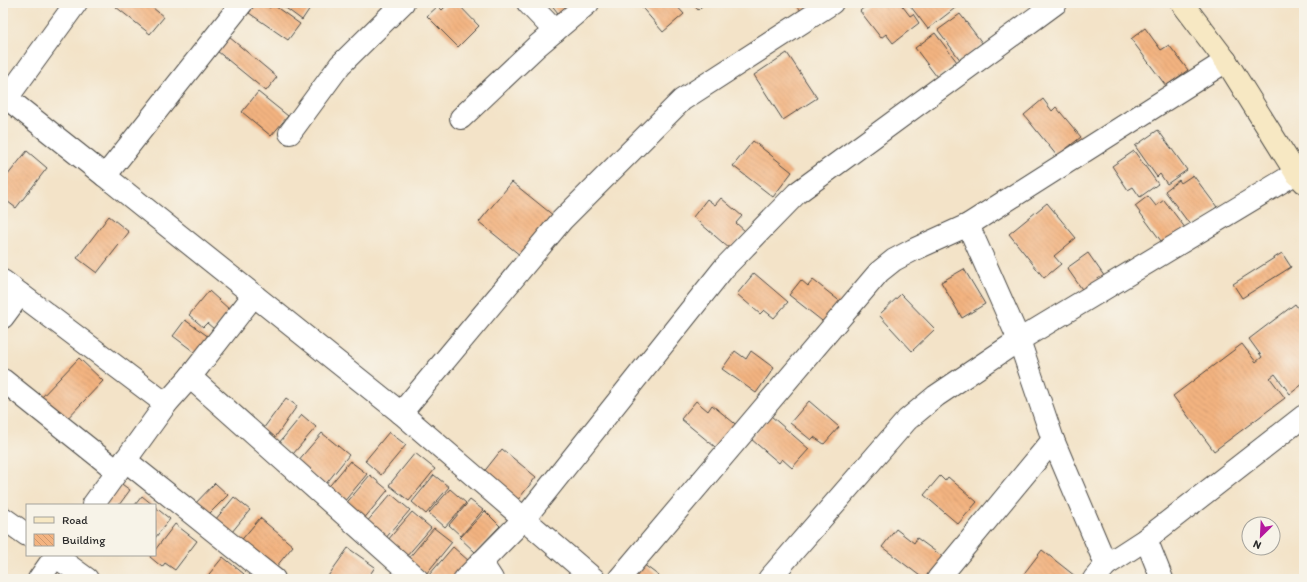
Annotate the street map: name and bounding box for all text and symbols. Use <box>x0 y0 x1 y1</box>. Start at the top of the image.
legend <box>26 504 156 556</box>
text: Road <box>62 513 88 527</box>
north arrow <box>1241 516 1281 556</box>
text: Building <box>62 533 106 547</box>
text: N <box>1251 537 1263 552</box>

